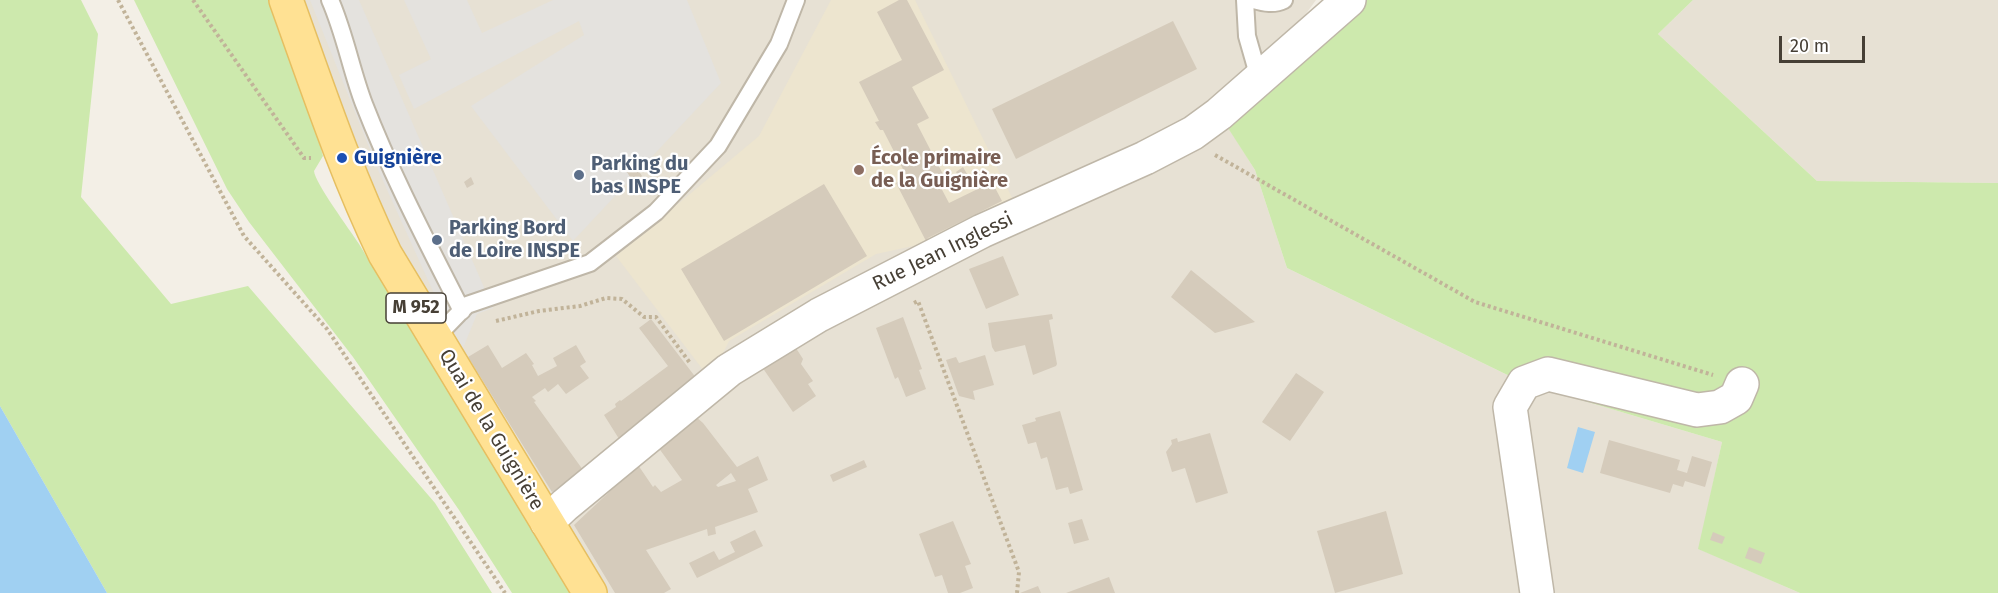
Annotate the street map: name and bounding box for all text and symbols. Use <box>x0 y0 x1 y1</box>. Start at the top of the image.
scale bar <box>1782 24 1868 62</box>
text: 20 m <box>1790 35 1829 57</box>
place label: Guignière <box>354 146 442 170</box>
place label: École primaire de la Guignière <box>871 146 1008 193</box>
marker: Guignière <box>335 151 349 165</box>
place label: Parking du bas INSPE <box>591 152 688 199</box>
marker: École primaire de la Guignière <box>852 163 866 177</box>
marker: Parking du bas INSPE <box>572 168 586 182</box>
street label: Rue Jean Inglessi <box>869 208 1017 296</box>
place label: Parking Bord de Loire INSPE <box>449 216 580 263</box>
marker: Parking Bord de Loire INSPE <box>430 233 444 247</box>
road number: M 952 <box>386 293 446 323</box>
street label: Quai de la Guignière <box>433 345 549 515</box>

